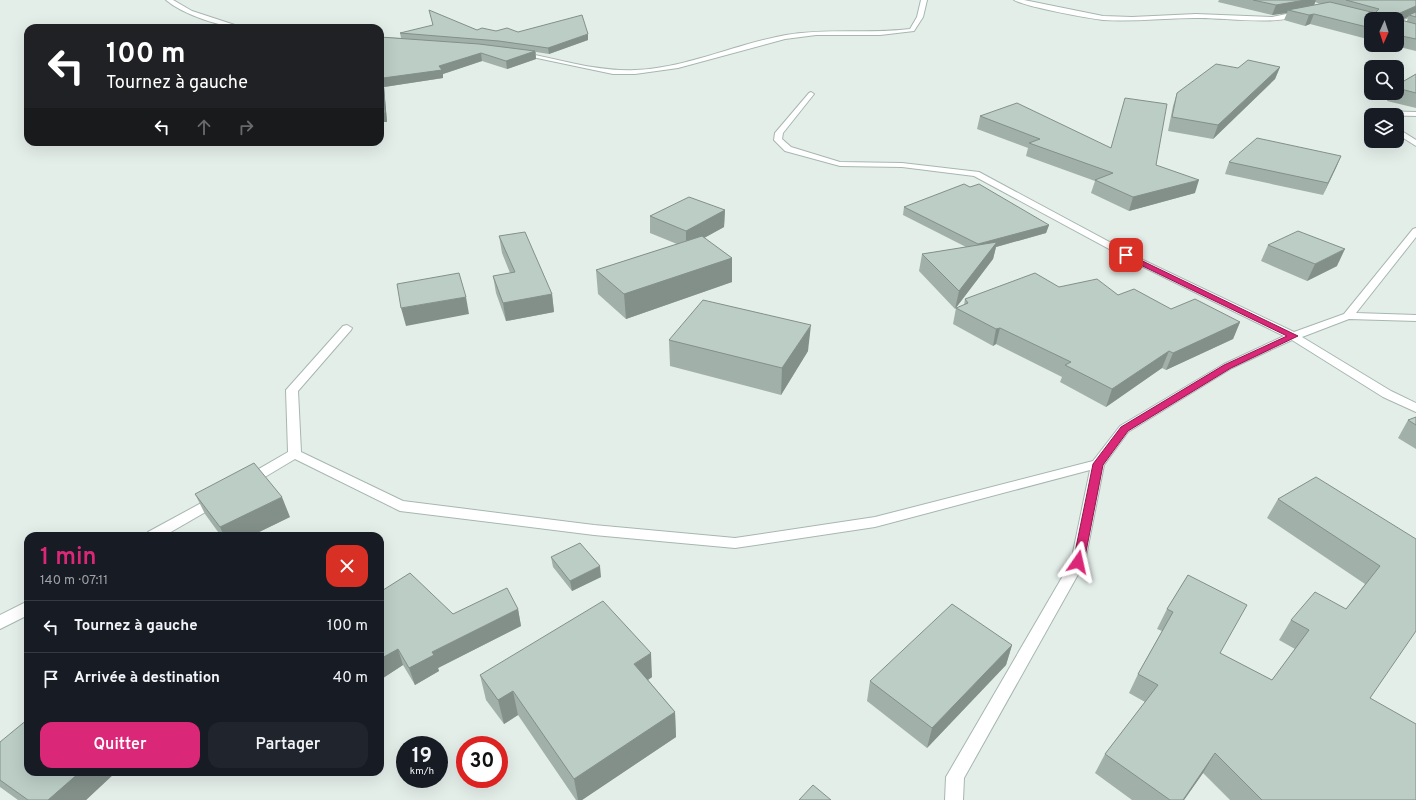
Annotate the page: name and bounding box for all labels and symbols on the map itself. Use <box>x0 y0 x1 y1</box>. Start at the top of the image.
north arrow <box>1364 12 1404 52</box>
pin <box>1109 238 1143 272</box>
position arrow <box>1057 541 1099 583</box>
speed limit sign: 30 <box>456 736 508 788</box>

